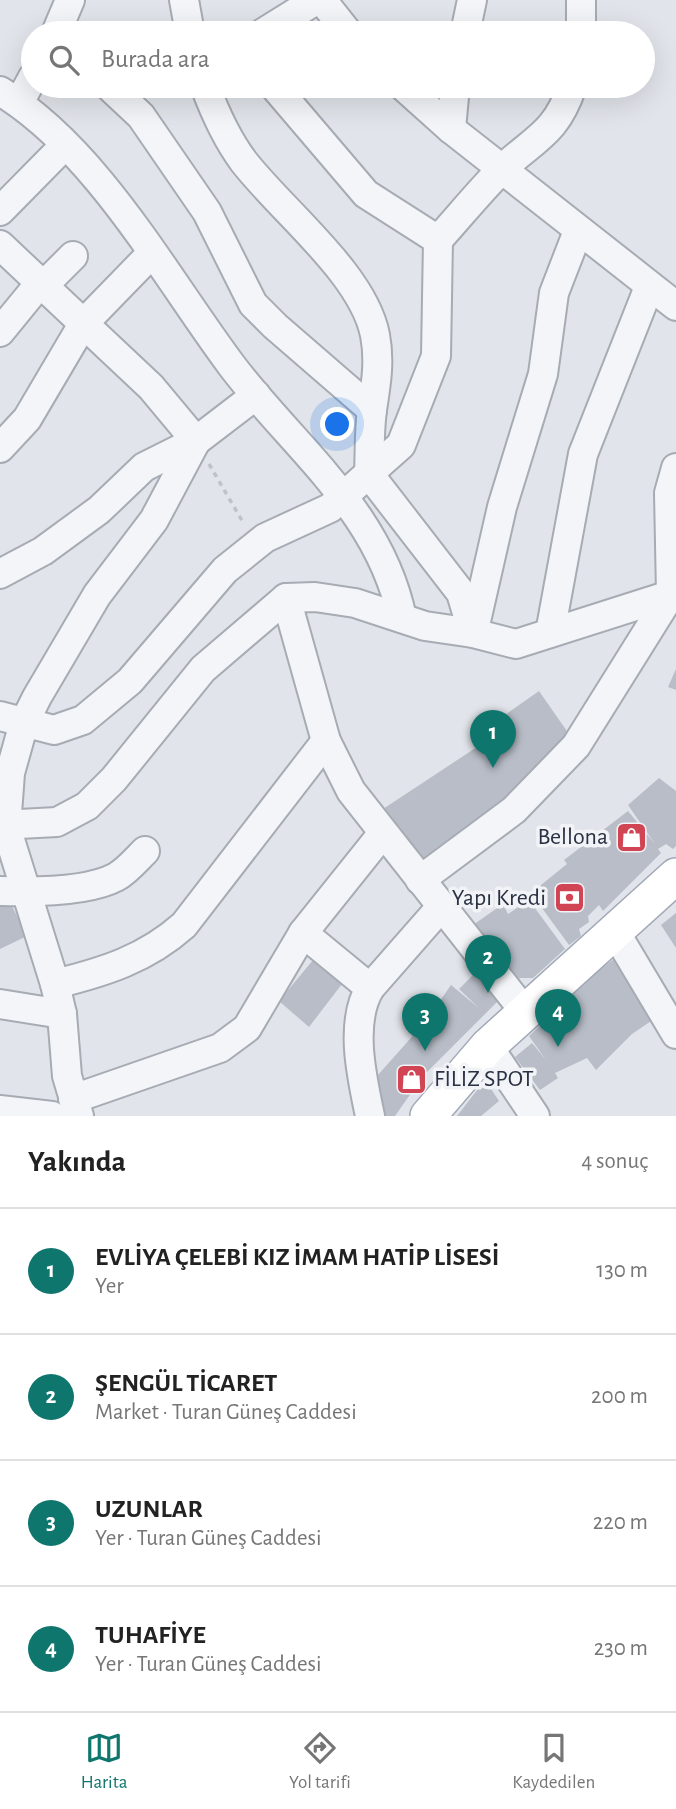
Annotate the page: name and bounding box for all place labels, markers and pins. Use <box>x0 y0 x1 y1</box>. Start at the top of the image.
pin: 1 <box>470 710 516 768</box>
shop icon: Bellona <box>614 820 648 854</box>
place label: Bellona <box>537 825 608 849</box>
bank icon: Yapı Kredi <box>552 881 586 915</box>
place label: Yapı Kredi <box>452 886 546 910</box>
pin: 2 <box>465 935 511 993</box>
pin: 4 <box>535 989 581 1047</box>
pin: 3 <box>402 993 448 1051</box>
shop icon: FİLİZ SPOT <box>394 1062 428 1096</box>
place label: FİLİZ SPOT <box>434 1066 534 1091</box>

